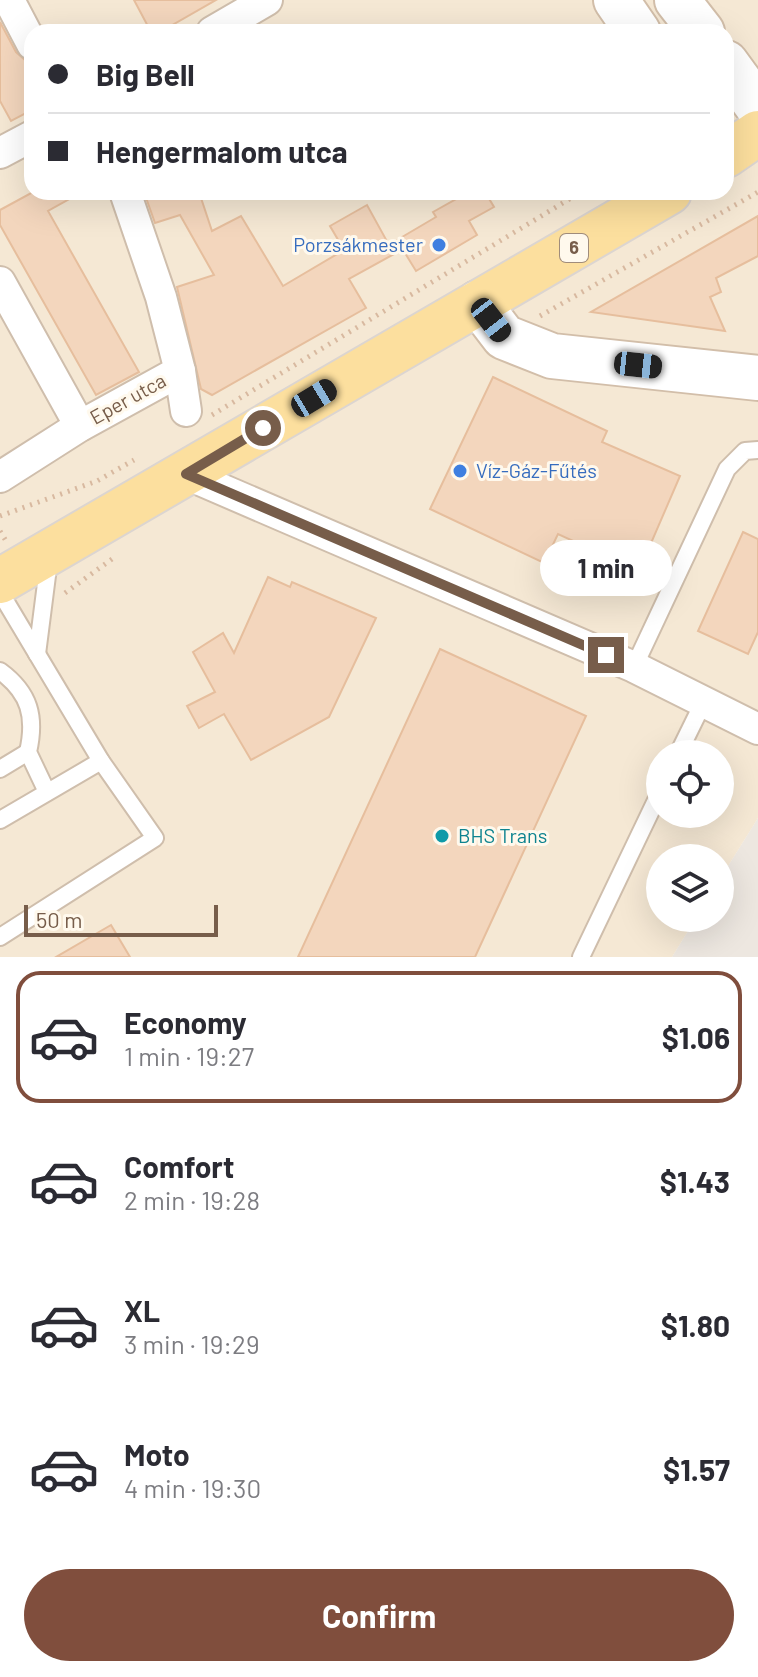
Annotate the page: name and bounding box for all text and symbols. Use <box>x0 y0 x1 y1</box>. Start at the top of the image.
text: Big Bell <box>96 56 195 92</box>
text: Hengermalom utca <box>96 133 348 169</box>
place label: Porzsákmester <box>293 232 423 256</box>
road number: 6 <box>560 234 588 262</box>
marker: Porzsákmester <box>430 236 448 254</box>
car <box>467 294 515 346</box>
car <box>613 351 663 379</box>
street label: Eper utca <box>85 367 170 429</box>
car <box>287 375 341 421</box>
route start <box>245 410 281 446</box>
place label: Víz-Gáz-Fűtés <box>476 458 597 482</box>
marker: Víz-Gáz-Fűtés <box>451 462 469 480</box>
callout: 1 min <box>540 539 672 595</box>
text: 1 min <box>578 552 634 583</box>
route end <box>588 637 624 673</box>
map controls <box>646 740 734 932</box>
button: locate <box>646 740 734 828</box>
place label: BHS Trans <box>458 823 547 847</box>
marker: BHS Trans <box>433 827 451 845</box>
button: layers <box>646 844 734 932</box>
scale bar <box>24 901 218 937</box>
text: 50 m <box>36 906 82 932</box>
icon: car <box>28 1001 100 1073</box>
text: Economy <box>124 1004 247 1040</box>
text: $1.06 <box>662 1019 730 1055</box>
text: 1 min · 19:27 <box>124 1040 254 1071</box>
icon: car <box>28 1145 100 1217</box>
text: Comfort <box>124 1148 234 1184</box>
text: $1.43 <box>660 1163 730 1199</box>
text: 2 min · 19:28 <box>124 1184 260 1215</box>
icon: car <box>28 1289 100 1361</box>
text: XL <box>124 1292 160 1328</box>
text: $1.80 <box>661 1307 730 1343</box>
text: 3 min · 19:29 <box>124 1328 260 1359</box>
icon: car <box>28 1433 100 1505</box>
text: Moto <box>124 1436 190 1472</box>
text: $1.57 <box>663 1451 730 1487</box>
text: 4 min · 19:30 <box>124 1472 261 1503</box>
button: Confirm <box>24 1569 734 1661</box>

